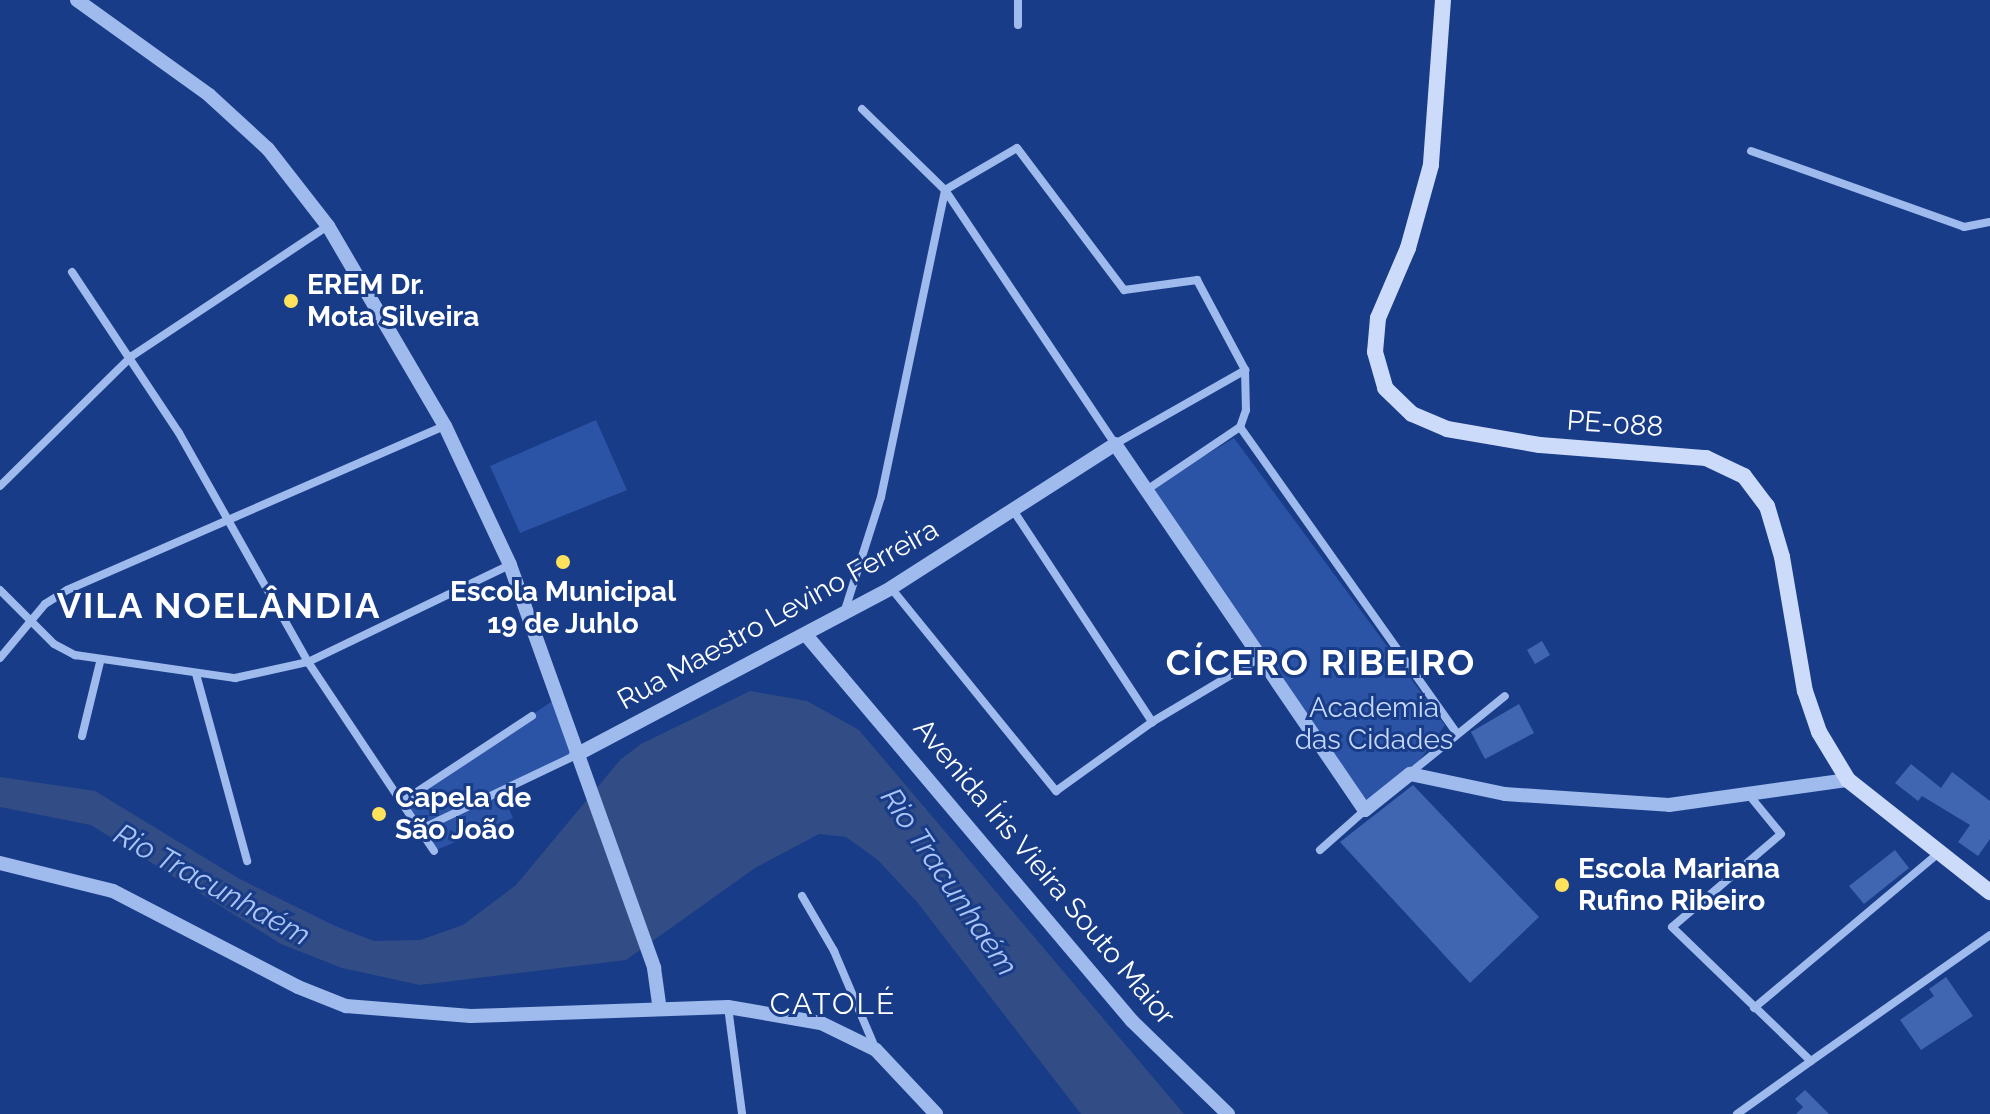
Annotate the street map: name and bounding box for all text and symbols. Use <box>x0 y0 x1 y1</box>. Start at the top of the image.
place label: EREM Dr. Mota Silveira <box>307 268 479 334</box>
marker: EREM Dr. Mota Silveira <box>282 292 300 310</box>
street label: PE-088 <box>1566 404 1664 444</box>
street label: Rua Maestro Levino Ferreira <box>612 513 944 717</box>
marker: Escola Municipal 19 de Juhlo <box>554 553 572 571</box>
place label: Escola Municipal 19 de Juhlo <box>450 575 676 641</box>
district label: VILA NOELÂNDIA <box>56 584 382 628</box>
district label: CÍCERO RIBEIRO <box>1166 641 1476 685</box>
park label: Academia das Cidades <box>1295 691 1453 757</box>
street label: Avenida Íris Vieira Souto Maior <box>906 712 1182 1032</box>
place label: Capela de São João <box>395 781 531 847</box>
water label: Rio Tracunhaém <box>873 781 1025 983</box>
marker: Capela de São João <box>370 805 388 823</box>
water label: Rio Tracunhaém <box>107 816 317 954</box>
place label: Escola Mariana Rufino Ribeiro <box>1578 852 1780 918</box>
marker: Escola Mariana Rufino Ribeiro <box>1553 876 1571 894</box>
district label: CATOLÉ <box>770 986 896 1022</box>

